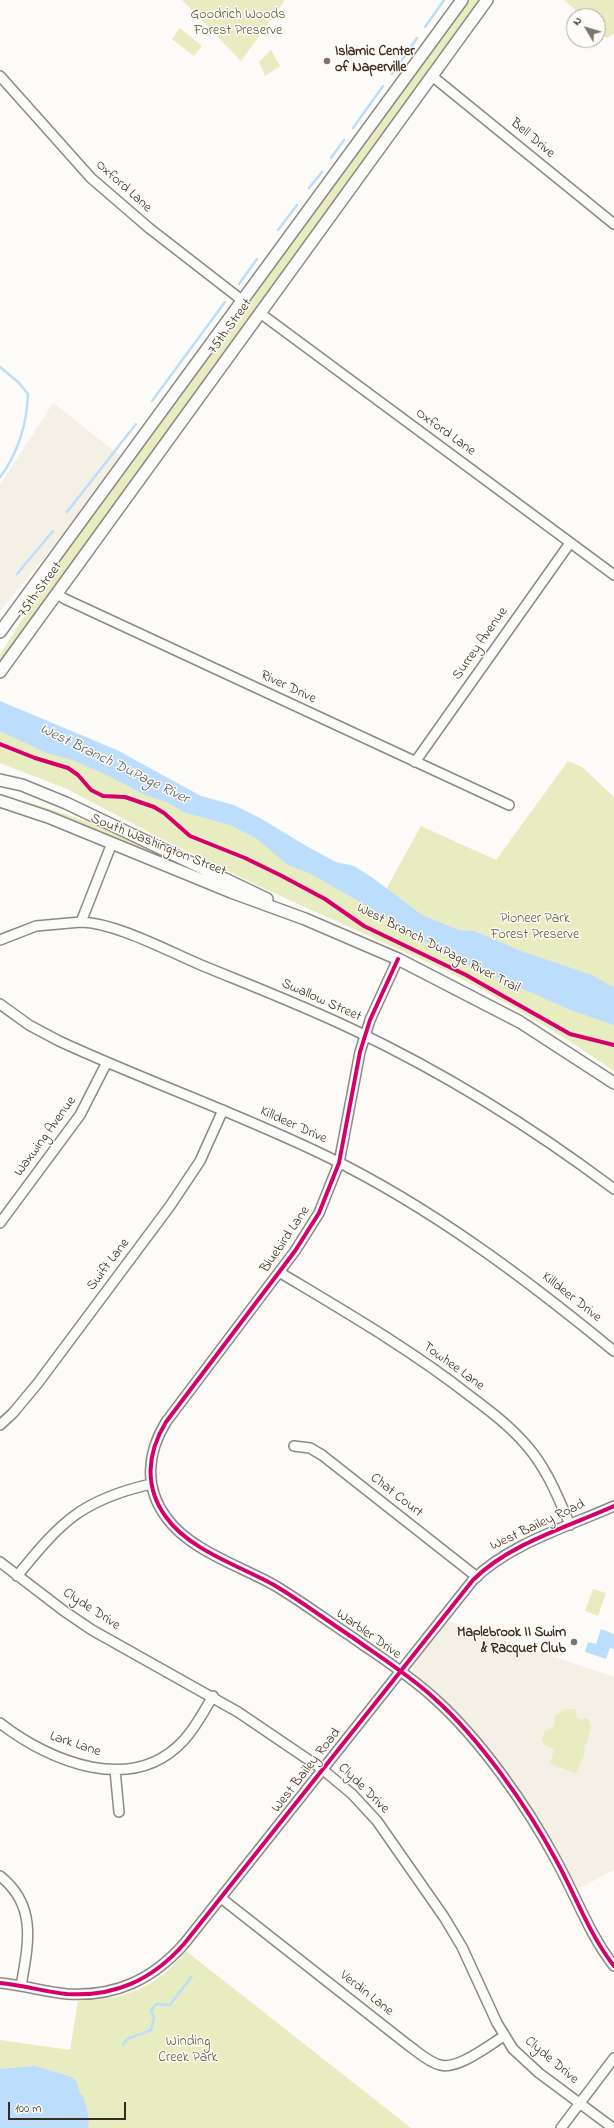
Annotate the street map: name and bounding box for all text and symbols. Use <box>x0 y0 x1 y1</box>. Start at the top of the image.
park label: Goodrich Woods Forest Preserve <box>191 8 285 40</box>
north arrow <box>566 8 606 48</box>
text: N <box>569 13 586 29</box>
place label: Islamic Center of Naperville <box>335 45 415 78</box>
marker: Islamic Center of Naperville <box>322 56 332 66</box>
street label: Bell Drive <box>506 115 558 163</box>
street label: Oxford Lane <box>91 157 155 217</box>
street label: 75th Street <box>205 296 257 358</box>
street label: Oxford Lane <box>412 406 478 460</box>
street label: 75th Street <box>15 559 67 621</box>
street label: Surrey Avenue <box>450 604 512 684</box>
street label: River Drive <box>258 668 318 708</box>
water label: West Branch DuPage River <box>36 721 192 809</box>
street label: South Washington Street <box>88 811 228 881</box>
street label: West Branch DuPage River Trail <box>353 900 523 998</box>
park label: Pioneer Park Forest Preserve <box>491 912 579 944</box>
street label: Swallow Street <box>278 976 364 1026</box>
street label: Waxwing Avenue <box>11 1094 81 1180</box>
street label: Killdeer Drive <box>257 1104 329 1148</box>
street label: Bluebird Lane <box>258 1204 314 1276</box>
street label: Swift Lane <box>84 1236 134 1294</box>
street label: Killdeer Drive <box>538 1269 604 1327</box>
street label: Towhee Lane <box>419 1339 487 1395</box>
street label: Chat Court <box>366 1470 426 1522</box>
street label: West Bailey Road <box>488 1497 588 1555</box>
street label: Clyde Drive <box>59 1585 123 1635</box>
street label: Warbler Drive <box>332 1606 404 1664</box>
place label: Maplebrook II Swim & Racquet Club <box>457 1626 566 1658</box>
marker: Maplebrook II Swim & Racquet Club <box>569 1637 579 1647</box>
street label: West Bailey Road <box>269 1726 345 1816</box>
street label: Lark Lane <box>47 1729 103 1761</box>
street label: Clyde Drive <box>334 1760 392 1818</box>
street label: Verdin Lane <box>336 1968 396 2020</box>
street label: Clyde Drive <box>521 2034 581 2088</box>
park label: Winding Creek Park <box>158 2035 218 2068</box>
scale bar <box>10 2094 128 2120</box>
text: 100 m <box>15 2100 42 2118</box>

